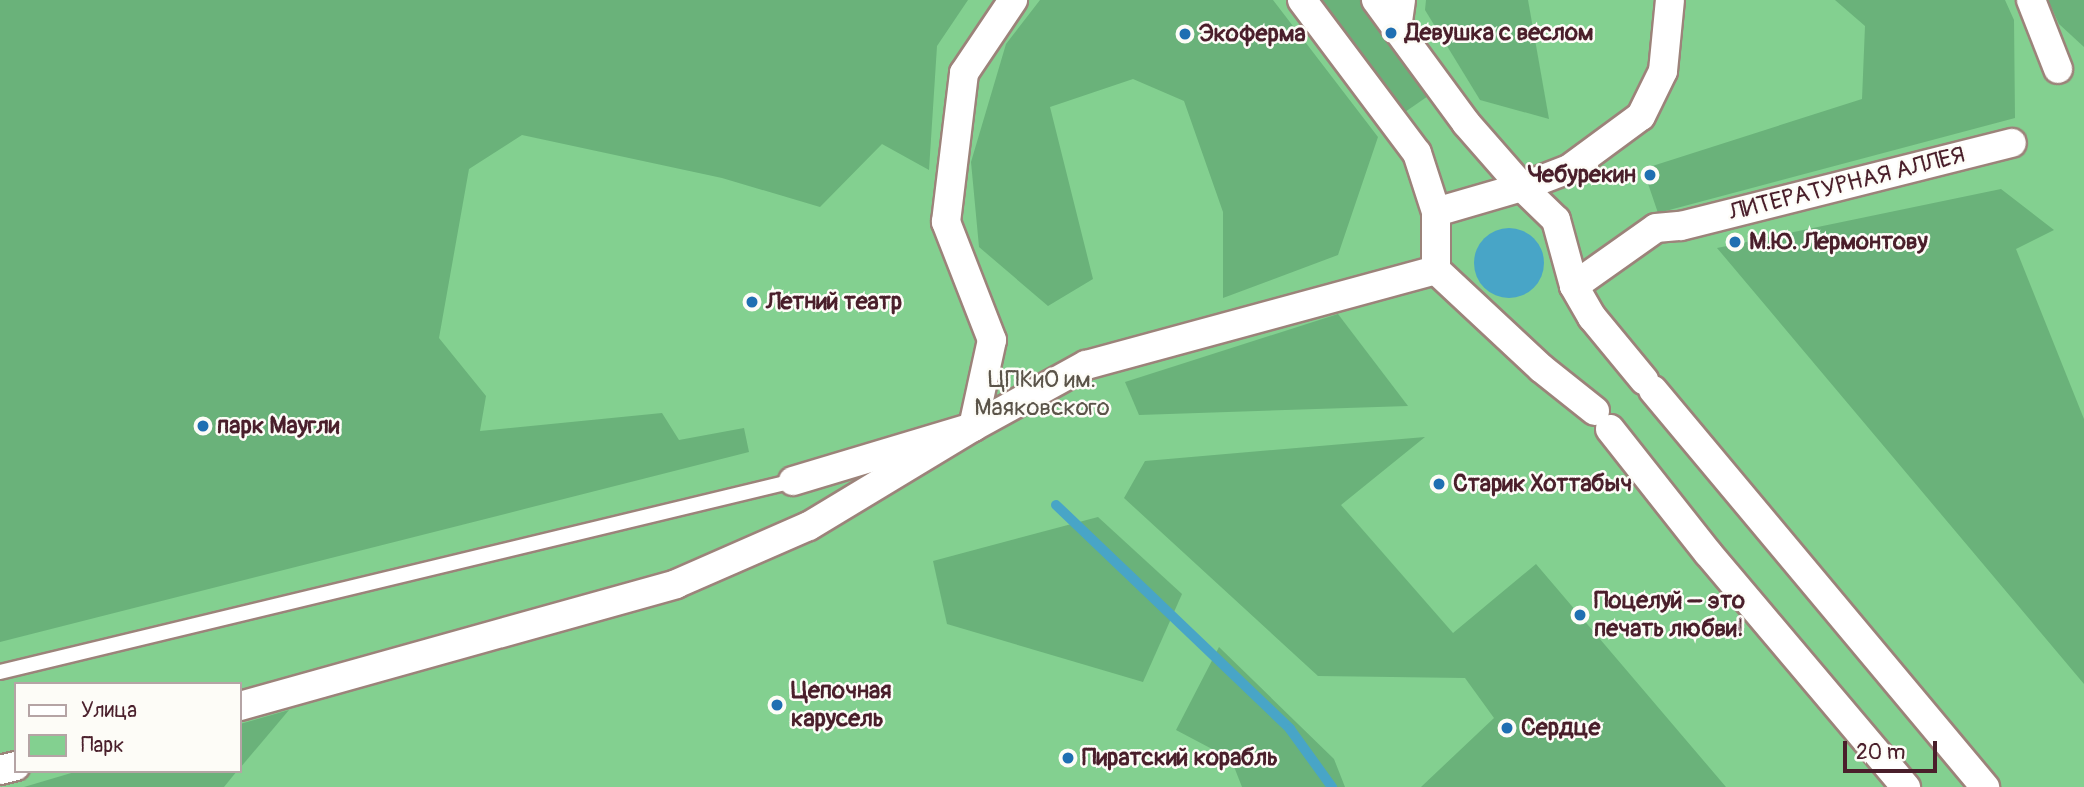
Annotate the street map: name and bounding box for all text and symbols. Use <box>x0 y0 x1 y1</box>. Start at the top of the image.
place label: Девушка с веслом <box>1405 19 1594 47</box>
place label: Экоферма <box>1199 20 1306 48</box>
marker: Девушка с веслом <box>1383 25 1399 41</box>
marker: Экоферма <box>1177 26 1193 42</box>
street label: ЛИТЕРАТУРНАЯ АЛЛЕЯ <box>1726 141 1968 227</box>
place label: Чебурекин <box>1528 161 1636 189</box>
marker: Чебурекин <box>1642 167 1658 183</box>
place label: М.Ю. Лермонтову <box>1749 228 1928 256</box>
marker: М.Ю. Лермонтову <box>1727 234 1743 250</box>
place label: Летний театр <box>766 288 902 316</box>
marker: Летний театр <box>744 294 760 310</box>
park label: ЦПКиО им. Маяковского <box>974 366 1110 422</box>
place label: парк Маугли <box>217 412 339 440</box>
marker: парк Маугли <box>195 418 211 434</box>
place label: Старик Хоттабыч <box>1453 470 1632 498</box>
marker: Старик Хоттабыч <box>1431 476 1447 492</box>
place label: Поцелуй – это печать любви! <box>1594 587 1745 643</box>
marker: Поцелуй – это печать любви! <box>1572 607 1588 623</box>
place label: Цепочная карусель <box>791 677 892 733</box>
legend <box>14 682 242 773</box>
text: Улица <box>81 697 137 724</box>
marker: Цепочная карусель <box>769 697 785 713</box>
place label: Сердце <box>1521 714 1600 742</box>
marker: Сердце <box>1499 720 1515 736</box>
scale bar <box>1846 728 1940 772</box>
text: Парк <box>81 732 124 759</box>
text: 20 m <box>1856 739 1905 766</box>
place label: Пиратский корабль <box>1082 744 1278 772</box>
marker: Пиратский корабль <box>1060 750 1076 766</box>

